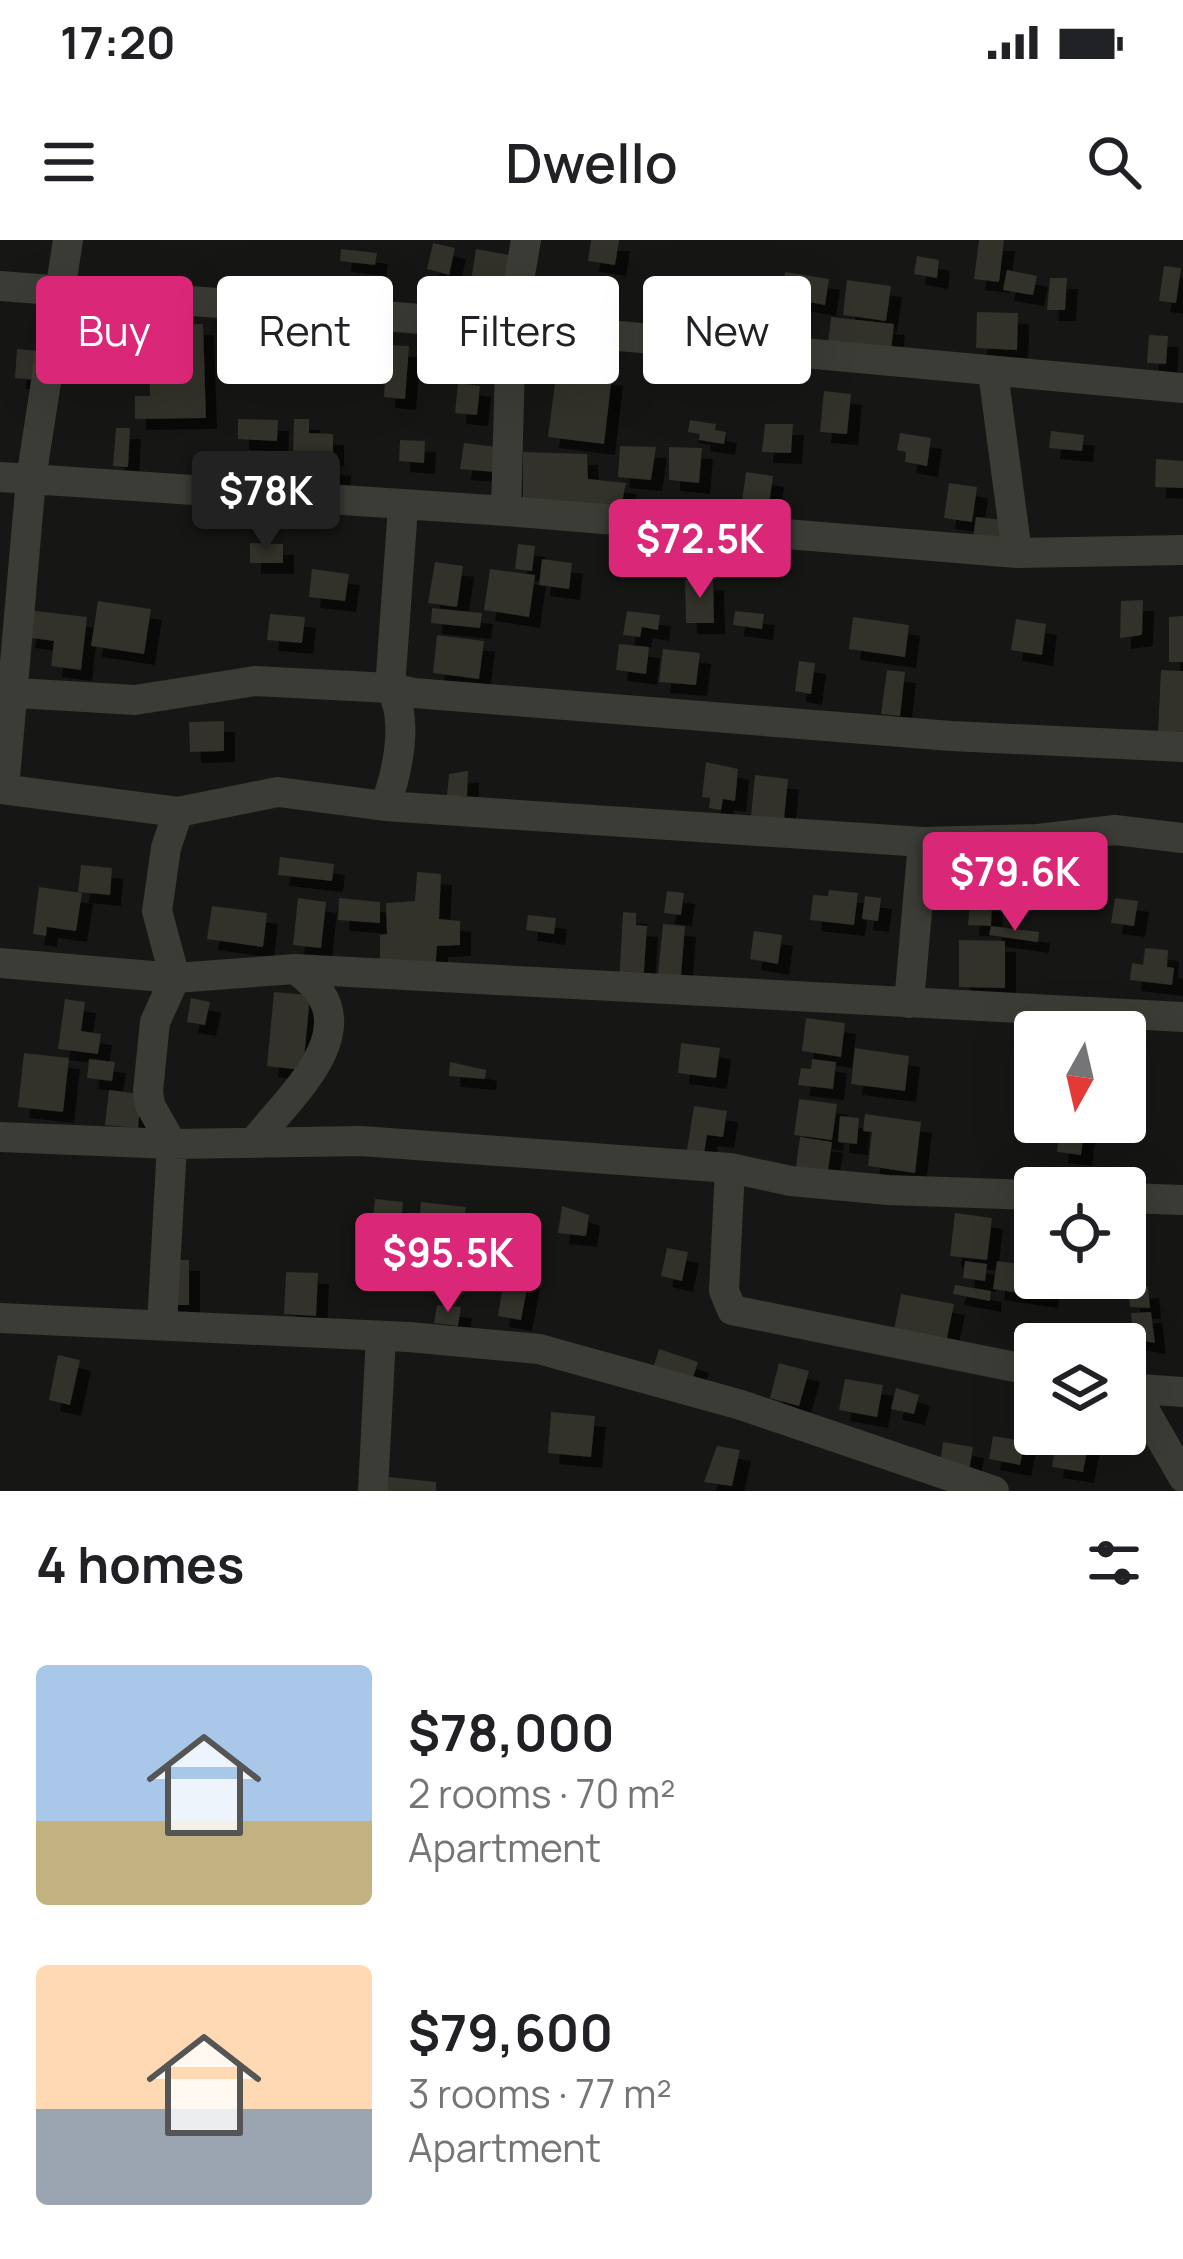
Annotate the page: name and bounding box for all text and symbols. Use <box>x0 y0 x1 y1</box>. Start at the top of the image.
text: 17:20 <box>60 11 176 73</box>
text: Dwello <box>505 125 678 199</box>
icon: menu <box>36 129 102 195</box>
icon: search <box>1081 129 1147 195</box>
chip: Buy <box>36 276 193 384</box>
chip: Rent <box>217 276 393 384</box>
chip: Filters <box>417 276 619 384</box>
chip: New <box>643 276 811 384</box>
pin: $78K <box>195 451 337 553</box>
text: $78K <box>219 463 313 517</box>
pin: $72.5K <box>602 499 798 601</box>
text: $72.5K <box>636 511 764 565</box>
pin: $79.6K <box>917 832 1113 934</box>
text: $79.6K <box>950 844 1080 898</box>
north arrow <box>1014 1011 1146 1143</box>
map controls <box>1014 1011 1146 1455</box>
button: locate <box>1014 1167 1146 1299</box>
pin: $95.5K <box>350 1213 546 1315</box>
text: $95.5K <box>382 1225 514 1279</box>
button: layers <box>1014 1323 1146 1455</box>
text: 4 homes <box>36 1529 244 1598</box>
icon: filters <box>1081 1530 1147 1596</box>
text: $78,000 <box>408 1697 615 1766</box>
icon: home <box>132 1713 276 1857</box>
text: 2 rooms · 70 m² <box>408 1766 676 1820</box>
text: Apartment <box>408 1820 601 1874</box>
text: $79,600 <box>408 1997 613 2066</box>
icon: home <box>132 2013 276 2157</box>
text: 3 rooms · 77 m² <box>408 2066 672 2120</box>
text: Apartment <box>408 2120 601 2174</box>

